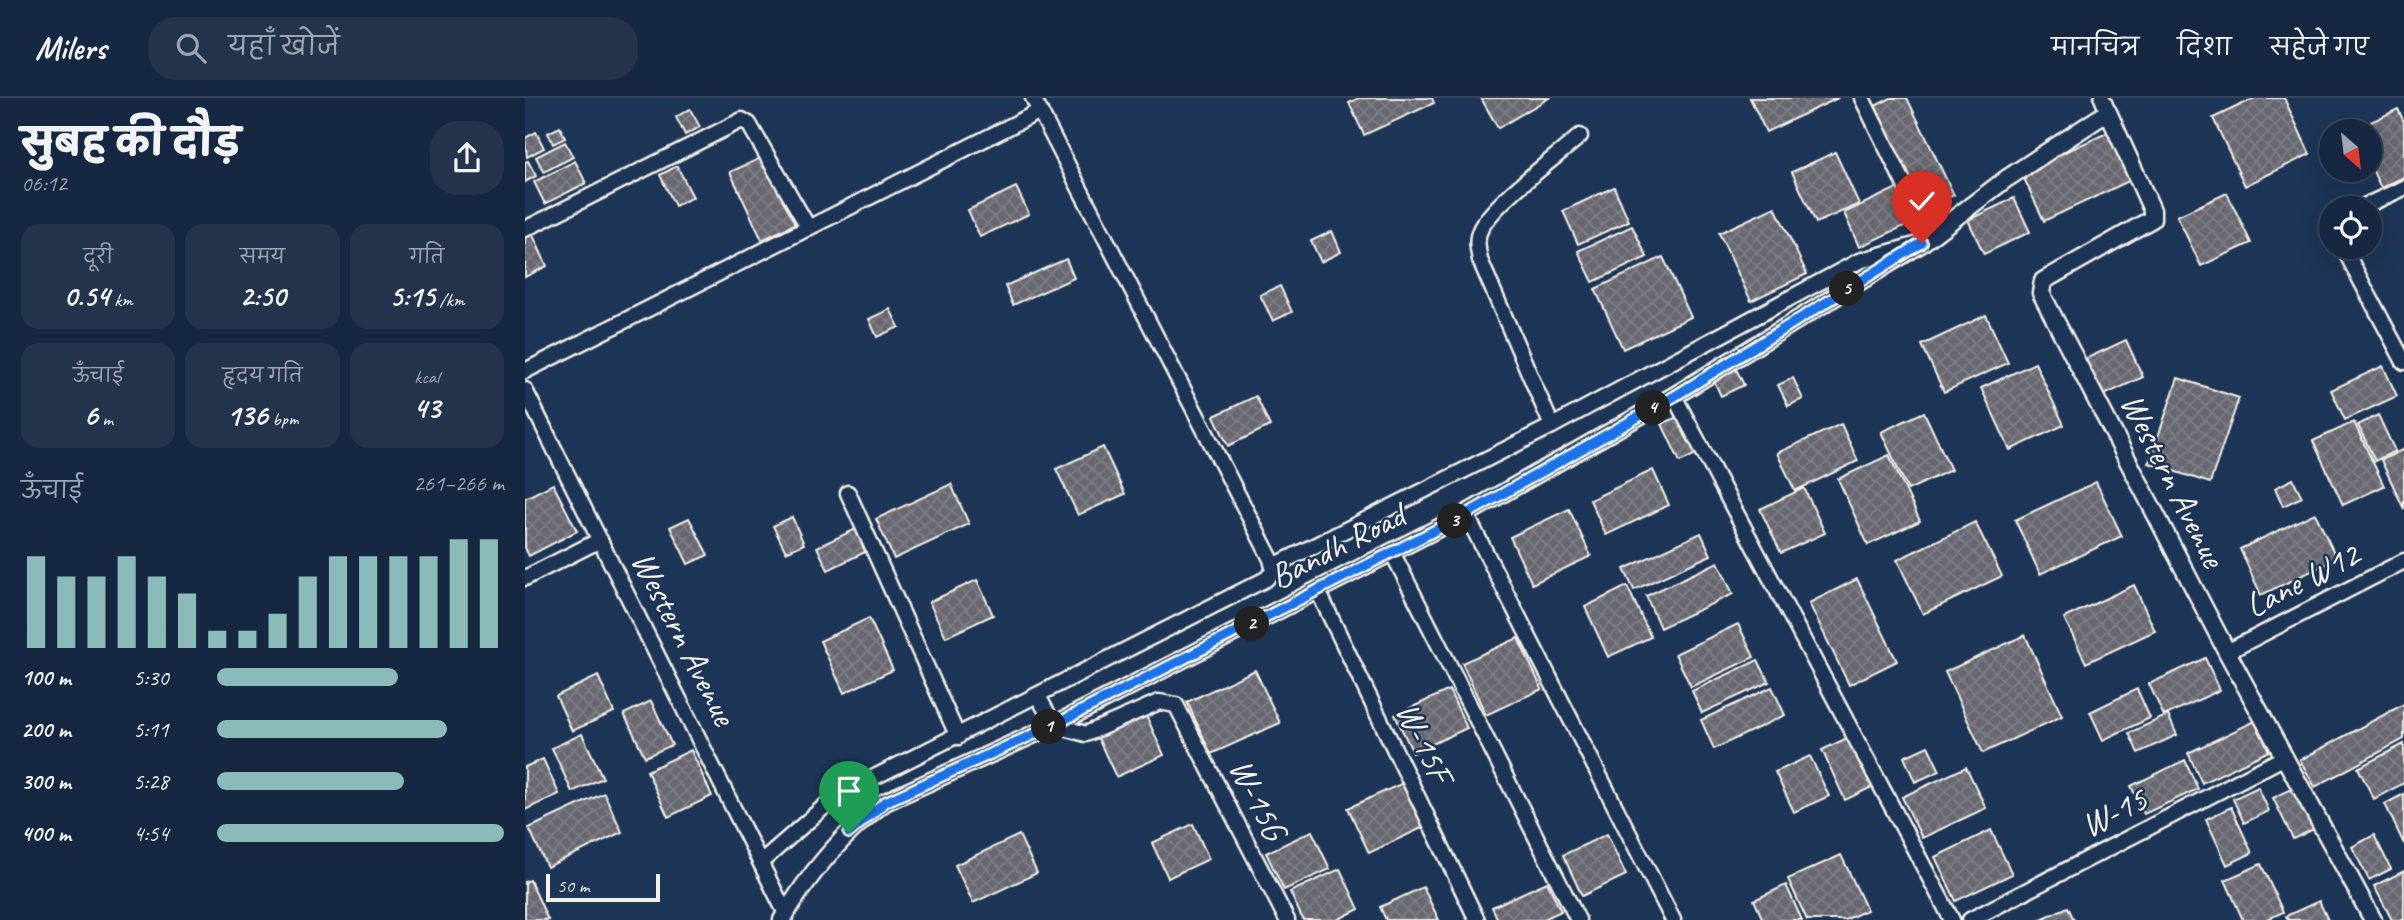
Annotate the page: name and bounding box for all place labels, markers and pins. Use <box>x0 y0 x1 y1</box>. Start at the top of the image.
pin <box>1892 171 1952 243</box>
pin: 5 <box>1829 272 1865 306</box>
pin: 4 <box>1635 390 1671 426</box>
pin: 3 <box>1437 504 1473 538</box>
pin: 2 <box>1235 606 1269 642</box>
pin: 1 <box>1031 710 1067 744</box>
pin <box>819 761 879 833</box>

